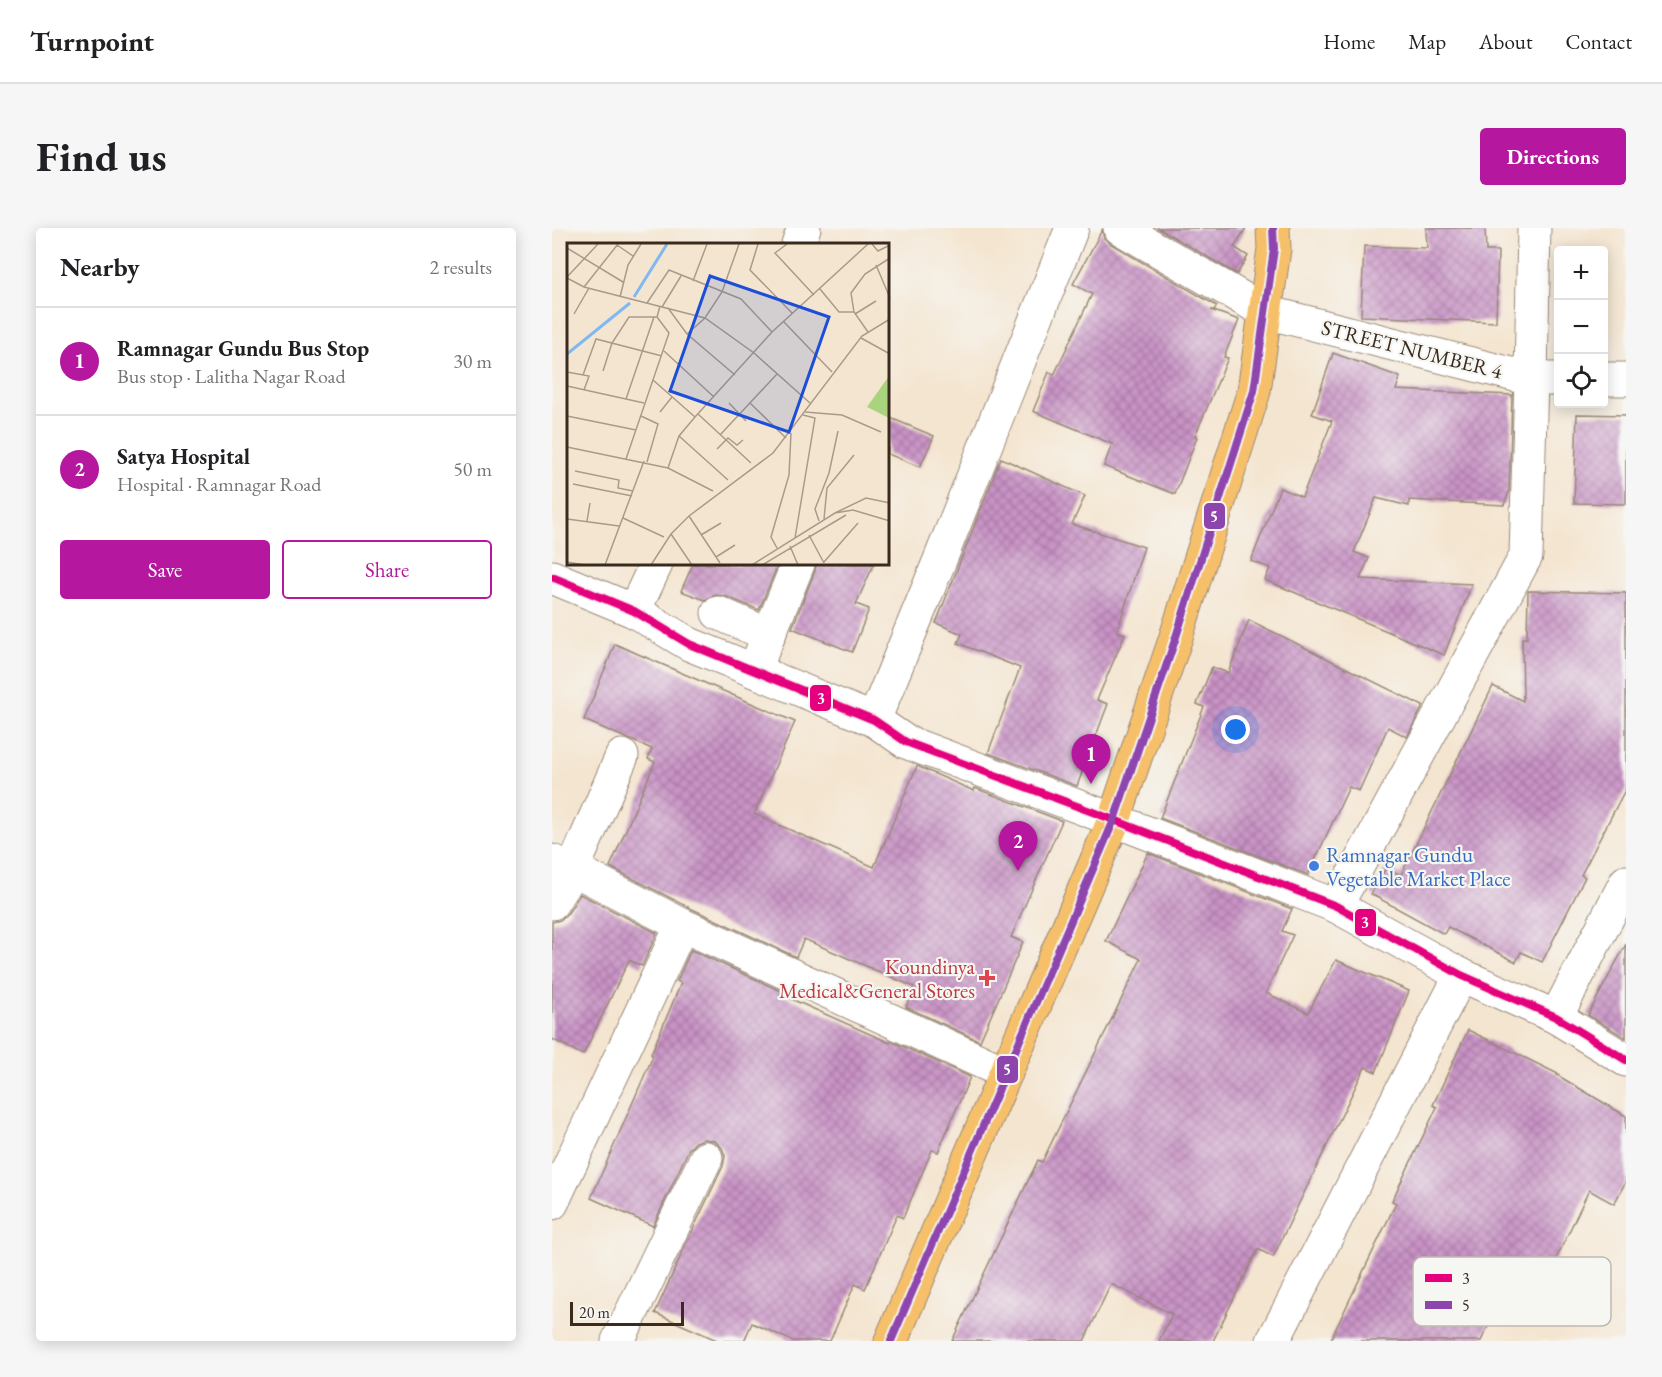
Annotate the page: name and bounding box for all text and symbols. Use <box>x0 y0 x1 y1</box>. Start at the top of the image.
text: Turnpoint <box>30 23 154 59</box>
text: Home <box>1323 28 1375 55</box>
text: Map <box>1408 28 1446 55</box>
text: About <box>1479 28 1532 55</box>
text: Contact <box>1565 28 1632 55</box>
button: Directions <box>1480 128 1626 185</box>
text: Find us <box>36 129 167 184</box>
inset map <box>567 243 890 566</box>
map controls <box>1554 246 1608 408</box>
button: + <box>1554 246 1608 300</box>
text: Nearby <box>60 250 140 284</box>
text: 2 results <box>429 254 492 280</box>
button: − <box>1554 300 1608 354</box>
street label: STREET NUMBER 4 <box>1319 313 1506 385</box>
text: Ramnagar Gundu Bus Stop <box>117 334 369 363</box>
text: 1 <box>74 348 85 374</box>
text: 30 m <box>453 348 492 374</box>
button: locate <box>1554 354 1608 408</box>
text: Bus stop · Lalitha Nagar Road <box>117 363 346 389</box>
text: Satya Hospital <box>117 442 250 471</box>
text: 2 <box>74 456 85 482</box>
text: 50 m <box>453 456 492 482</box>
text: Hospital · Ramnagar Road <box>117 471 321 497</box>
line badge: 5 <box>1203 502 1226 530</box>
text: 5 <box>1210 506 1218 527</box>
button: Save <box>60 540 270 599</box>
button: Share <box>282 540 492 599</box>
line badge: 3 <box>809 684 832 712</box>
text: 3 <box>817 688 825 709</box>
your location <box>1221 715 1250 744</box>
pin: 1 <box>1072 734 1110 784</box>
pin: 2 <box>998 822 1038 871</box>
place label: Ramnagar Gundu Vegetable Market Place <box>1326 841 1510 892</box>
marker: Ramnagar Gundu Vegetable Market Place <box>1307 859 1321 873</box>
line badge: 3 <box>1354 908 1377 937</box>
text: 3 <box>1361 912 1369 933</box>
place label: Koundinya Medical&General Stores <box>779 953 976 1004</box>
marker: Koundinya Medical&General Stores <box>980 971 994 985</box>
line badge: 5 <box>996 1055 1019 1084</box>
text: 5 <box>1003 1059 1011 1080</box>
legend <box>1413 1257 1611 1326</box>
text: 3 <box>1462 1268 1470 1289</box>
text: 5 <box>1462 1295 1470 1316</box>
scale bar <box>570 1299 684 1326</box>
text: 20 m <box>579 1302 610 1323</box>

